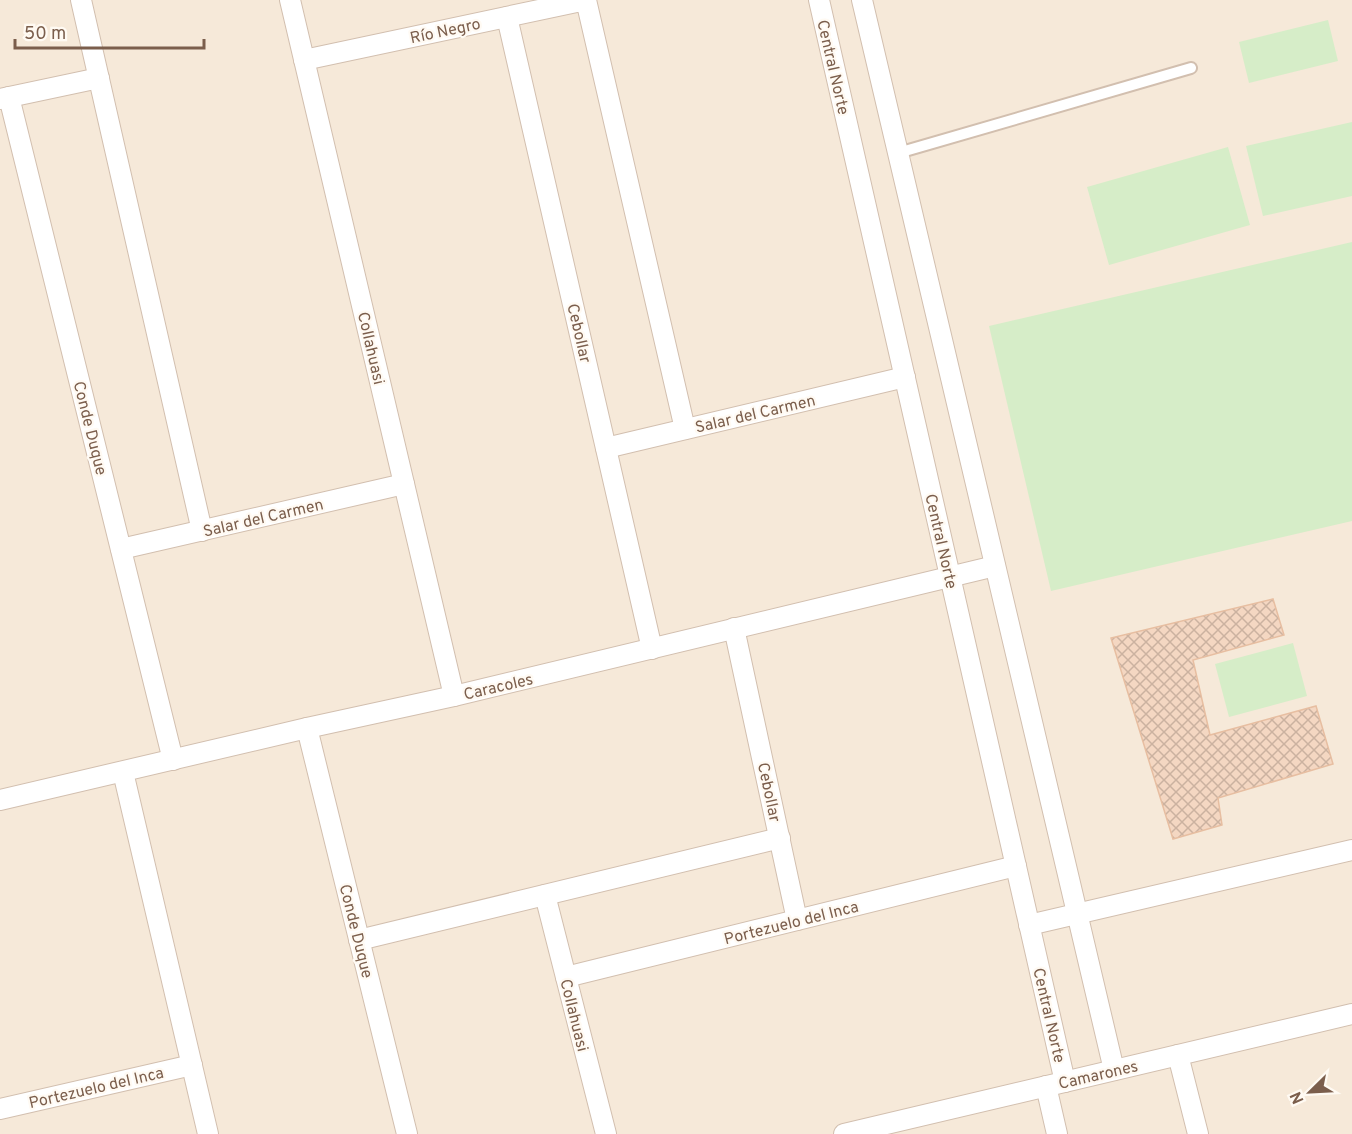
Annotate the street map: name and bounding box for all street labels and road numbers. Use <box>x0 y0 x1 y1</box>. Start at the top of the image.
street label: Río Negro <box>408 15 483 49</box>
street label: Central Norte <box>811 18 853 117</box>
street label: Cebollar <box>562 302 595 365</box>
street label: Collahuasi <box>352 310 388 387</box>
street label: Conde Duque <box>68 379 110 478</box>
street label: Salar del Carmen <box>693 391 818 439</box>
street label: Central Norte <box>919 492 961 591</box>
street label: Salar del Carmen <box>201 495 326 543</box>
street label: Caracoles <box>462 670 535 706</box>
street label: Cebollar <box>752 761 784 824</box>
street label: Conde Duque <box>334 882 376 981</box>
street label: Portezuelo del Inca <box>722 898 861 950</box>
street label: Central Norte <box>1027 966 1069 1065</box>
street label: Collahuasi <box>554 977 592 1054</box>
street label: Camarones <box>1057 1057 1140 1095</box>
street label: Portezuelo del Inca <box>27 1064 166 1114</box>

